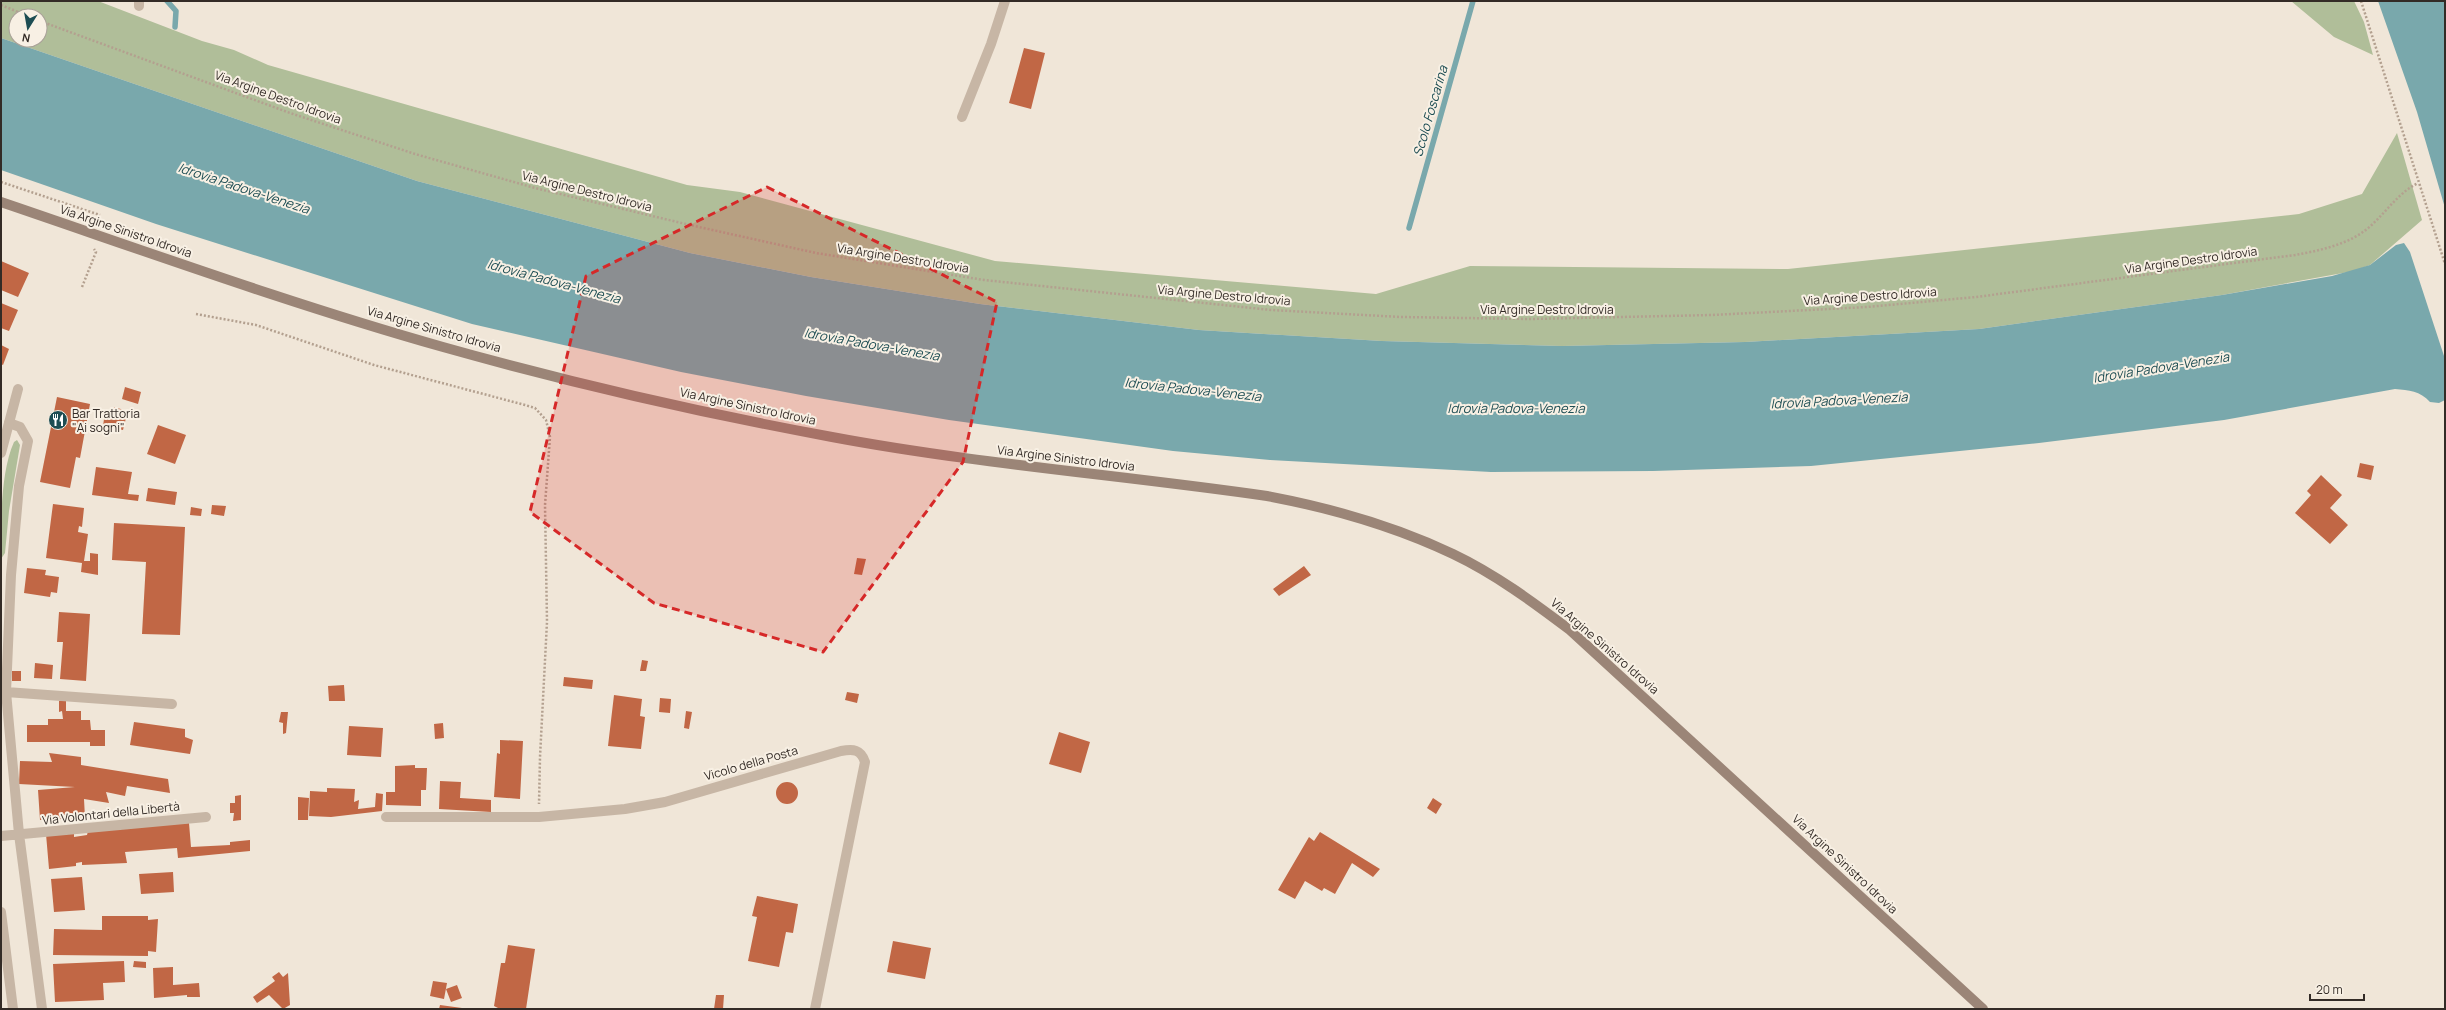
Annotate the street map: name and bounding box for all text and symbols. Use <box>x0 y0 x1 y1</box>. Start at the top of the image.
north arrow <box>8 8 48 48</box>
text: N <box>21 30 31 46</box>
water label: Scolo Foscarina <box>1408 63 1452 159</box>
street label: Via Argine Destro Idrovia <box>212 66 344 128</box>
water label: Idrovia Padova-Venezia <box>176 158 313 218</box>
street label: Via Argine Destro Idrovia <box>520 167 654 215</box>
street label: Via Argine Sinistro Idrovia <box>58 200 194 262</box>
street label: Via Argine Destro Idrovia <box>836 239 970 277</box>
street label: Via Argine Destro Idrovia <box>2124 242 2258 278</box>
water label: Idrovia Padova-Venezia <box>485 255 623 308</box>
street label: Via Argine Destro Idrovia <box>1157 281 1291 309</box>
street label: Via Argine Destro Idrovia <box>1803 283 1937 309</box>
street label: Via Argine Destro Idrovia <box>1480 301 1614 318</box>
street label: Via Argine Sinistro Idrovia <box>365 302 503 356</box>
water label: Idrovia Padova-Venezia <box>803 323 942 365</box>
water label: Idrovia Padova-Venezia <box>2092 347 2231 387</box>
water label: Idrovia Padova-Venezia <box>1124 373 1263 405</box>
street label: Via Argine Sinistro Idrovia <box>679 383 817 429</box>
water label: Idrovia Padova-Venezia <box>1770 387 1909 413</box>
water label: Idrovia Padova-Venezia <box>1447 399 1585 417</box>
place label: Bar Trattoria "Ai sogni" <box>72 405 140 436</box>
restaurant icon: Bar Trattoria "Ai sogni" <box>47 409 69 431</box>
street label: Via Argine Sinistro Idrovia <box>996 441 1136 475</box>
street label: Via Argine Sinistro Idrovia <box>1547 594 1663 698</box>
street label: Vicolo della Posta <box>702 742 800 784</box>
street label: Via Volontari della Libertà <box>41 797 181 829</box>
street label: Via Argine Sinistro Idrovia <box>1789 811 1901 917</box>
scale bar <box>2310 976 2364 1002</box>
text: 20 m <box>2316 981 2343 998</box>

